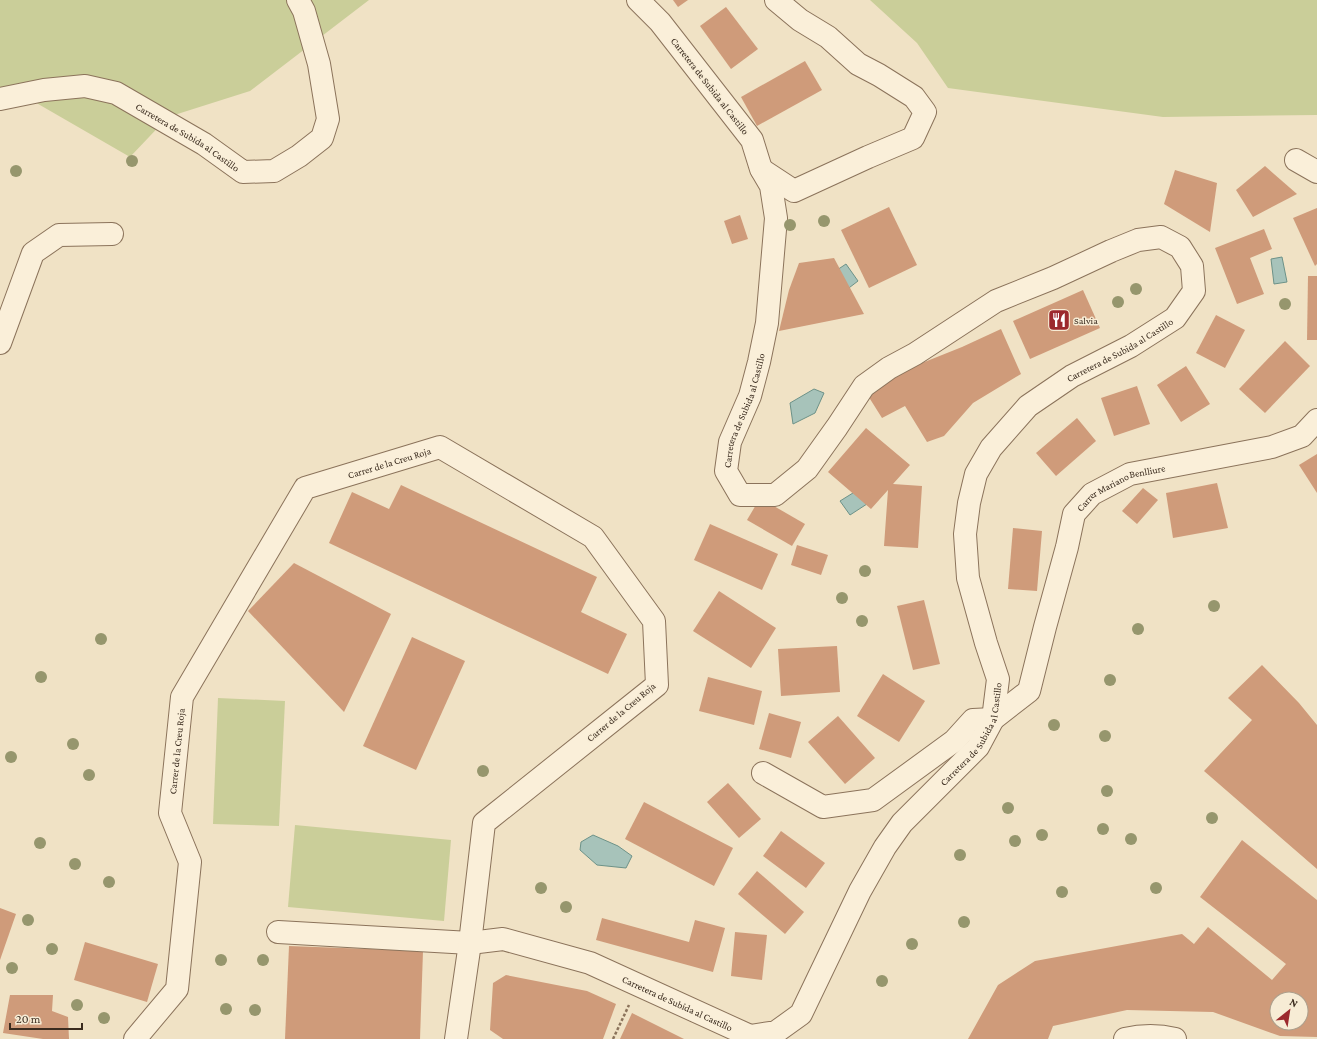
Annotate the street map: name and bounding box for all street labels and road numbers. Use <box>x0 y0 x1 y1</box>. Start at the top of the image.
street label: Carretera de Subida al Castillo <box>669 35 751 137</box>
street label: Carretera de Subida al Castillo <box>134 100 242 173</box>
street label: Carretera de Subida al Castillo <box>1064 315 1175 384</box>
street label: Carretera de Subida al Castillo <box>721 352 766 469</box>
street label: Carrer de la Creu Roja <box>346 445 432 480</box>
street label: Carrer Mariano Benlliure <box>1074 462 1167 513</box>
street label: Carrer de la Creu Roja <box>584 680 658 745</box>
street label: Carretera de Subida al Castillo <box>937 682 1003 788</box>
street label: Carrer de la Creu Roja <box>166 707 187 795</box>
street label: Carretera de Subida al Castillo <box>621 973 735 1033</box>

